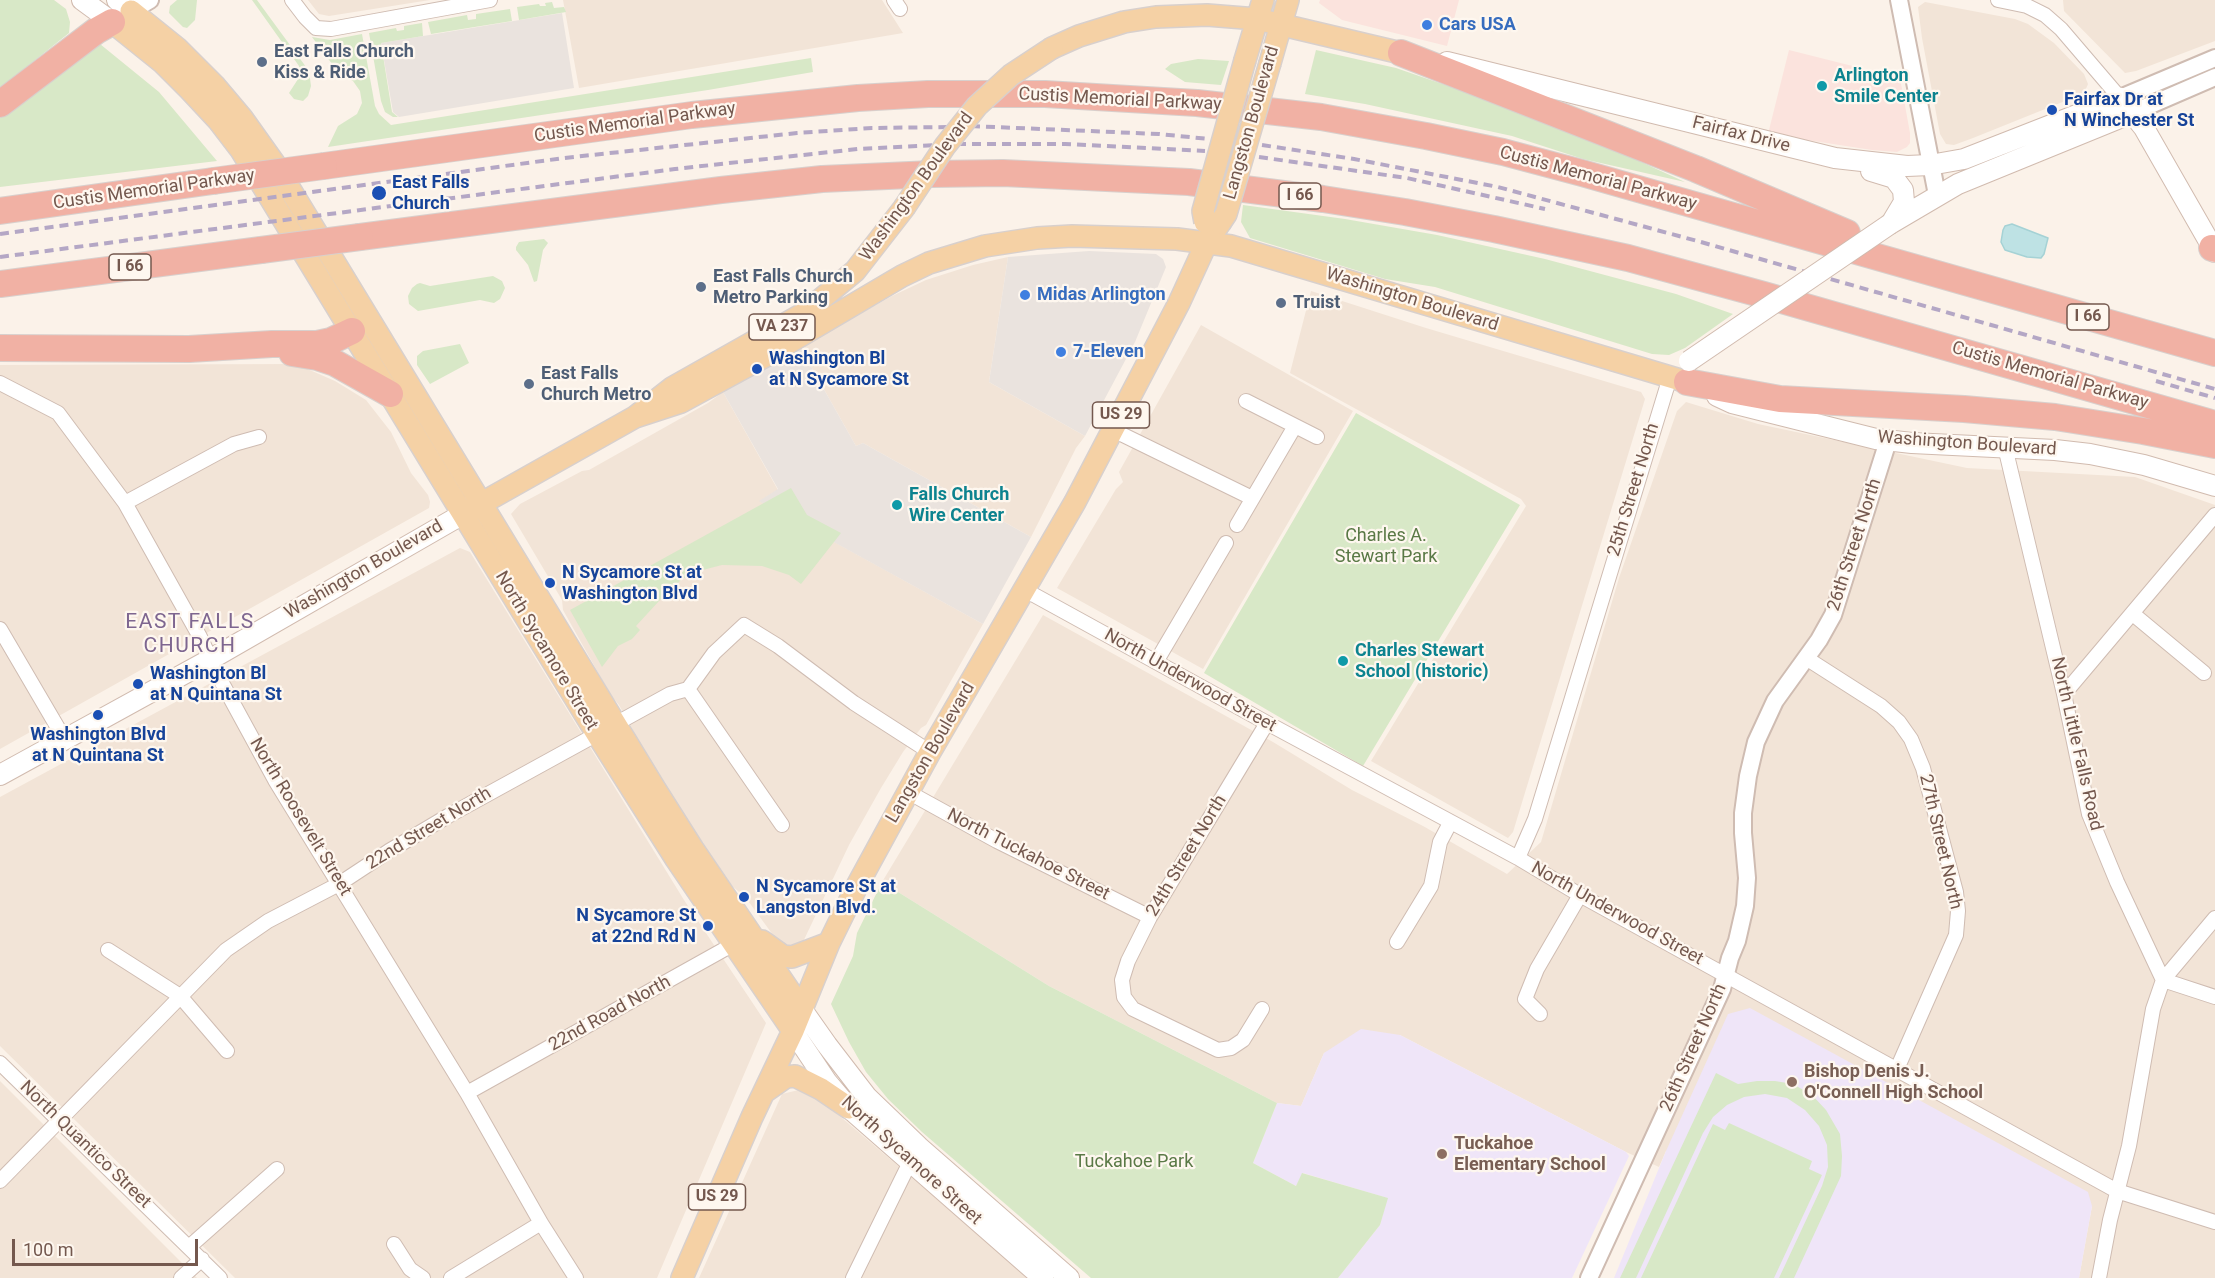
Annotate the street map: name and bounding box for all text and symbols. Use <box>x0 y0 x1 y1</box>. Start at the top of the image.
place label: Cars USA <box>1439 14 1516 36</box>
marker: Cars USA <box>1420 18 1434 32</box>
place label: East Falls Church Kiss & Ride <box>274 41 414 84</box>
street label: Langston Boulevard <box>1220 44 1284 202</box>
marker: East Falls Church Kiss & Ride <box>255 55 269 69</box>
place label: Arlington Smile Center <box>1834 65 1938 107</box>
marker: Arlington Smile Center <box>1815 79 1829 93</box>
street label: Custis Memorial Parkway <box>1018 84 1222 116</box>
place label: Fairfax Dr at N Winchester St <box>2064 89 2194 132</box>
street label: Custis Memorial Parkway <box>533 98 737 148</box>
marker: Fairfax Dr at N Winchester St <box>2045 103 2059 117</box>
street label: Washington Boulevard <box>856 108 978 266</box>
street label: Fairfax Drive <box>1690 112 1792 158</box>
street label: Custis Memorial Parkway <box>1497 142 1699 216</box>
street label: Custis Memorial Parkway <box>52 165 256 215</box>
place label: East Falls Church <box>392 172 470 214</box>
road number: I 66 <box>1279 183 1321 209</box>
marker: East Falls Church <box>370 184 388 202</box>
road number: I 66 <box>109 254 151 280</box>
street label: Washington Boulevard <box>1323 263 1501 337</box>
place label: East Falls Church Metro Parking <box>713 266 853 308</box>
marker: East Falls Church Metro Parking <box>694 280 708 294</box>
place label: Midas Arlington <box>1037 284 1166 306</box>
marker: Midas Arlington <box>1018 288 1032 302</box>
place label: Truist <box>1293 292 1340 314</box>
marker: Truist <box>1274 296 1288 310</box>
road number: I 66 <box>2067 304 2109 330</box>
road number: VA 237 <box>749 314 815 340</box>
street label: Custis Memorial Parkway <box>1949 338 2151 414</box>
place label: 7-Eleven <box>1073 341 1144 363</box>
marker: 7-Eleven <box>1054 345 1068 359</box>
place label: Washington Bl at N Sycamore St <box>769 348 909 391</box>
marker: Washington Bl at N Sycamore St <box>750 362 764 376</box>
place label: East Falls Church Metro <box>541 363 651 406</box>
marker: East Falls Church Metro <box>522 377 536 391</box>
road number: US 29 <box>1092 402 1150 428</box>
street label: 25th Street North <box>1604 421 1664 559</box>
street label: Washington Boulevard <box>1877 427 2057 461</box>
street label: 26th Street North <box>1823 476 1887 614</box>
place label: Falls Church Wire Center <box>909 484 1009 526</box>
marker: Falls Church Wire Center <box>890 498 904 512</box>
street label: Washington Boulevard <box>281 516 447 624</box>
park label: Charles A. Stewart Park <box>1335 525 1437 568</box>
place label: N Sycamore St at Washington Blvd <box>562 562 702 604</box>
street label: North Sycamore Street <box>490 568 602 734</box>
marker: N Sycamore St at Washington Blvd <box>543 576 557 590</box>
district label: EAST FALLS CHURCH <box>125 610 255 660</box>
street label: North Underwood Street <box>1100 625 1280 737</box>
place label: Charles Stewart School (historic) <box>1355 640 1489 682</box>
marker: Charles Stewart School (historic) <box>1336 654 1350 668</box>
street label: North Little Falls Road <box>2046 655 2106 833</box>
place label: Washington Bl at N Quintana St <box>150 663 282 706</box>
marker: Washington Bl at N Quintana St <box>131 677 145 691</box>
street label: Langston Boulevard <box>882 679 980 827</box>
marker: Washington Blvd at N Quintana St <box>91 708 105 722</box>
place label: Washington Blvd at N Quintana St <box>30 724 166 766</box>
street label: North Roosevelt Street <box>244 734 356 900</box>
street label: 27th Street North <box>1914 772 1966 912</box>
street label: 22nd Street North <box>362 783 496 875</box>
street label: 24th Street North <box>1142 791 1232 921</box>
street label: North Tuckahoe Street <box>943 805 1113 905</box>
street label: North Underwood Street <box>1527 858 1707 970</box>
place label: N Sycamore St at Langston Blvd. <box>756 876 896 918</box>
marker: N Sycamore St at Langston Blvd. <box>737 890 751 904</box>
place label: N Sycamore St at 22nd Rd N <box>576 905 696 948</box>
marker: N Sycamore St at 22nd Rd N <box>701 919 715 933</box>
street label: 22nd Road North <box>545 972 675 1056</box>
street label: 26th Street North <box>1656 981 1732 1115</box>
place label: Bishop Denis J. O'Connell High School <box>1804 1061 1983 1104</box>
marker: Bishop Denis J. O'Connell High School <box>1785 1075 1799 1089</box>
street label: North Quantico Street <box>15 1077 155 1213</box>
street label: North Sycamore Street <box>836 1092 986 1230</box>
place label: Tuckahoe Elementary School <box>1454 1133 1606 1176</box>
marker: Tuckahoe Elementary School <box>1435 1147 1449 1161</box>
park label: Tuckahoe Park <box>1075 1151 1193 1173</box>
road number: US 29 <box>688 1184 746 1210</box>
scale bar <box>15 1227 201 1265</box>
text: 100 m <box>23 1239 74 1260</box>

